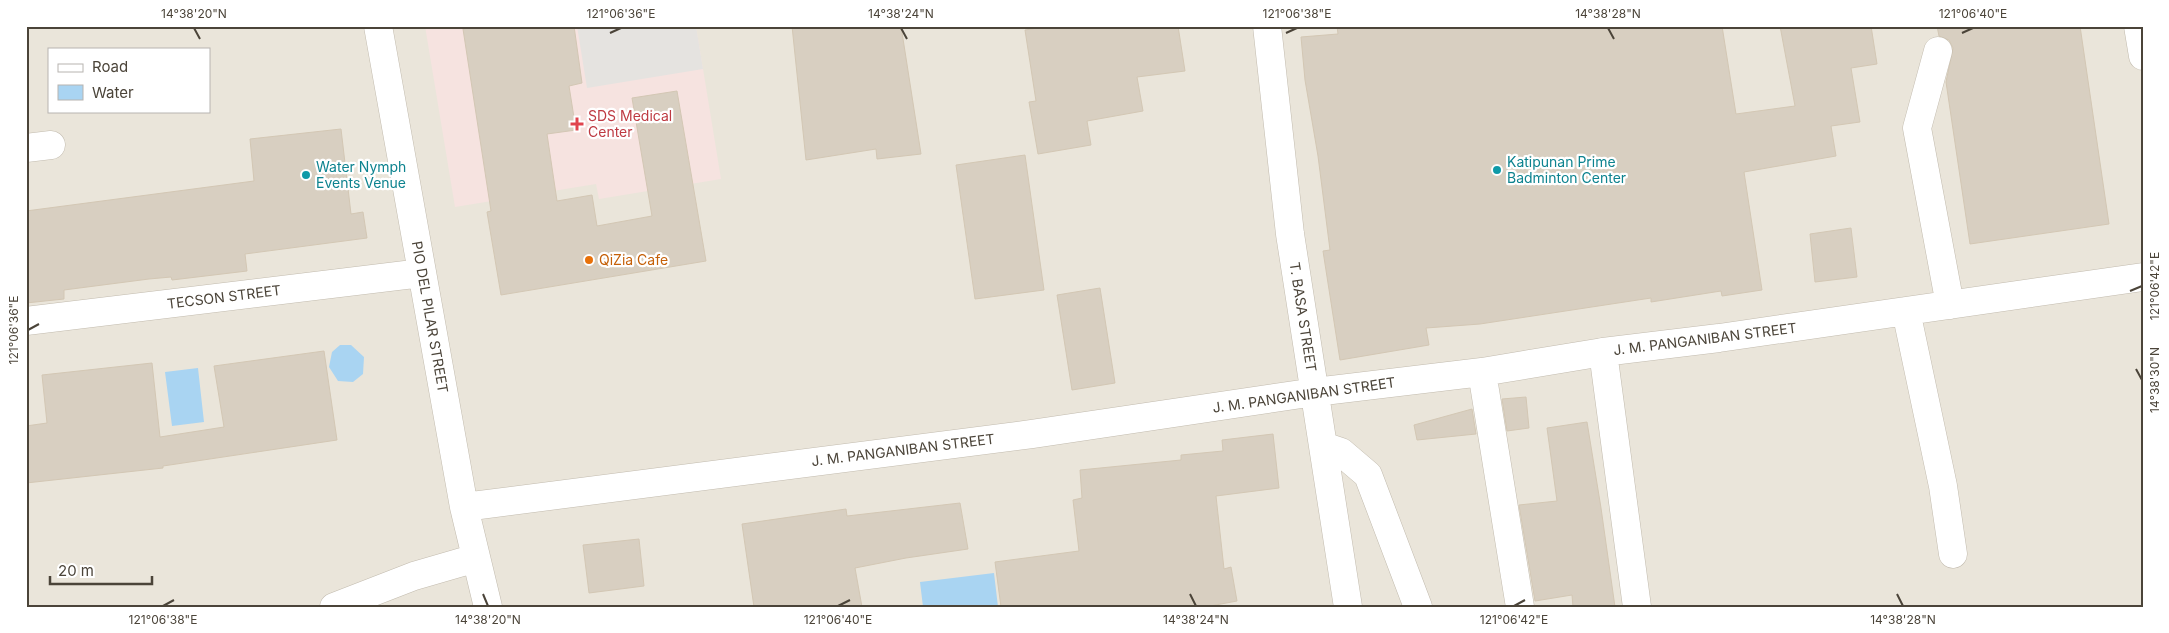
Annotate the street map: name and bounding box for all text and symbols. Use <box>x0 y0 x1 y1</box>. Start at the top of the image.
text: 14°38'20"N <box>161 6 227 21</box>
text: 121°06'36"E <box>587 6 655 21</box>
text: 14°38'24"N <box>868 6 934 21</box>
text: 121°06'38"E <box>1263 6 1331 21</box>
text: 14°38'28"N <box>1575 6 1641 21</box>
text: 121°06'40"E <box>1939 6 2007 21</box>
legend <box>48 48 210 112</box>
text: Road <box>92 57 128 76</box>
text: Water <box>92 83 134 102</box>
place label: SDS Medical Center <box>588 107 672 140</box>
marker: SDS Medical Center <box>570 117 584 131</box>
place label: Katipunan Prime Badminton Center <box>1507 153 1626 186</box>
place label: Water Nymph Events Venue <box>316 158 406 191</box>
marker: Katipunan Prime Badminton Center <box>1491 164 1503 176</box>
marker: Water Nymph Events Venue <box>300 169 312 181</box>
street label: PIO DEL PILAR STREET <box>409 240 452 394</box>
place label: QiZia Cafe <box>599 251 668 268</box>
text: 121°06'42"E <box>2147 252 2162 320</box>
marker: QiZia Cafe <box>583 254 595 266</box>
street label: T. BASA STREET <box>1286 261 1321 373</box>
street label: TECSON STREET <box>166 281 282 312</box>
text: 121°06'36"E <box>6 296 21 364</box>
street label: J. M. PANGANIBAN STREET <box>1612 319 1798 358</box>
text: 14°38'30"N <box>2147 347 2162 413</box>
street label: J. M. PANGANIBAN STREET <box>1211 373 1396 416</box>
street label: J. M. PANGANIBAN STREET <box>810 430 996 469</box>
scale bar <box>50 553 152 585</box>
text: 20 m <box>58 561 94 580</box>
text: 121°06'38"E <box>129 612 197 627</box>
text: 14°38'20"N <box>455 612 521 627</box>
text: 121°06'40"E <box>804 612 872 627</box>
text: 14°38'24"N <box>1163 612 1229 627</box>
text: 121°06'42"E <box>1480 612 1548 627</box>
text: 14°38'28"N <box>1870 612 1936 627</box>

